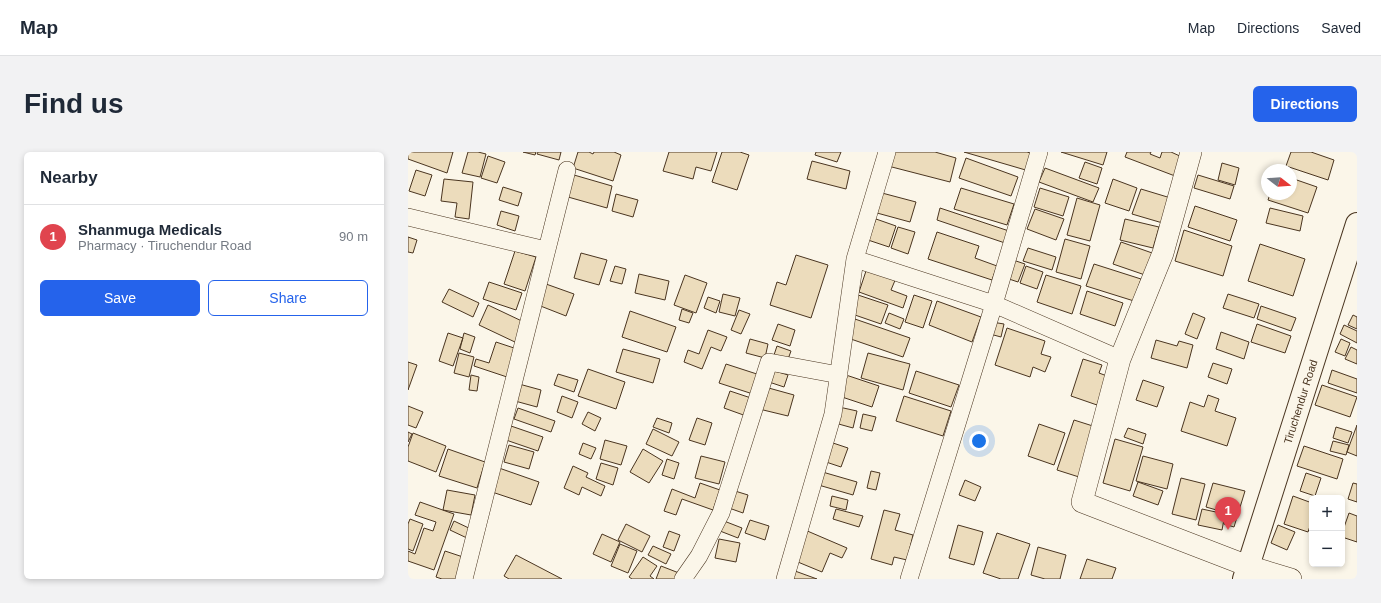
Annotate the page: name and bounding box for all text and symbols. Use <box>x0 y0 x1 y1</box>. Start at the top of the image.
text: Map <box>20 17 58 38</box>
text: Map <box>1188 20 1215 36</box>
text: Directions <box>1237 20 1299 36</box>
text: Saved <box>1321 20 1361 36</box>
button: Directions <box>1253 86 1357 122</box>
text: Find us <box>24 88 124 119</box>
north arrow <box>1261 164 1297 200</box>
text: Nearby <box>40 168 98 187</box>
text: Shanmuga Medicals <box>78 221 222 238</box>
text: 1 <box>49 229 57 244</box>
text: 90 m <box>339 229 368 244</box>
text: Pharmacy · Tiruchendur Road <box>78 238 251 253</box>
button: Save <box>40 280 200 316</box>
button: Share <box>208 280 368 316</box>
street label: Tiruchendur Road <box>1281 358 1319 445</box>
your location <box>969 431 989 451</box>
map controls <box>1309 495 1345 567</box>
button: + <box>1309 495 1345 531</box>
pin: 1 <box>1215 497 1241 530</box>
button: − <box>1309 531 1345 567</box>

